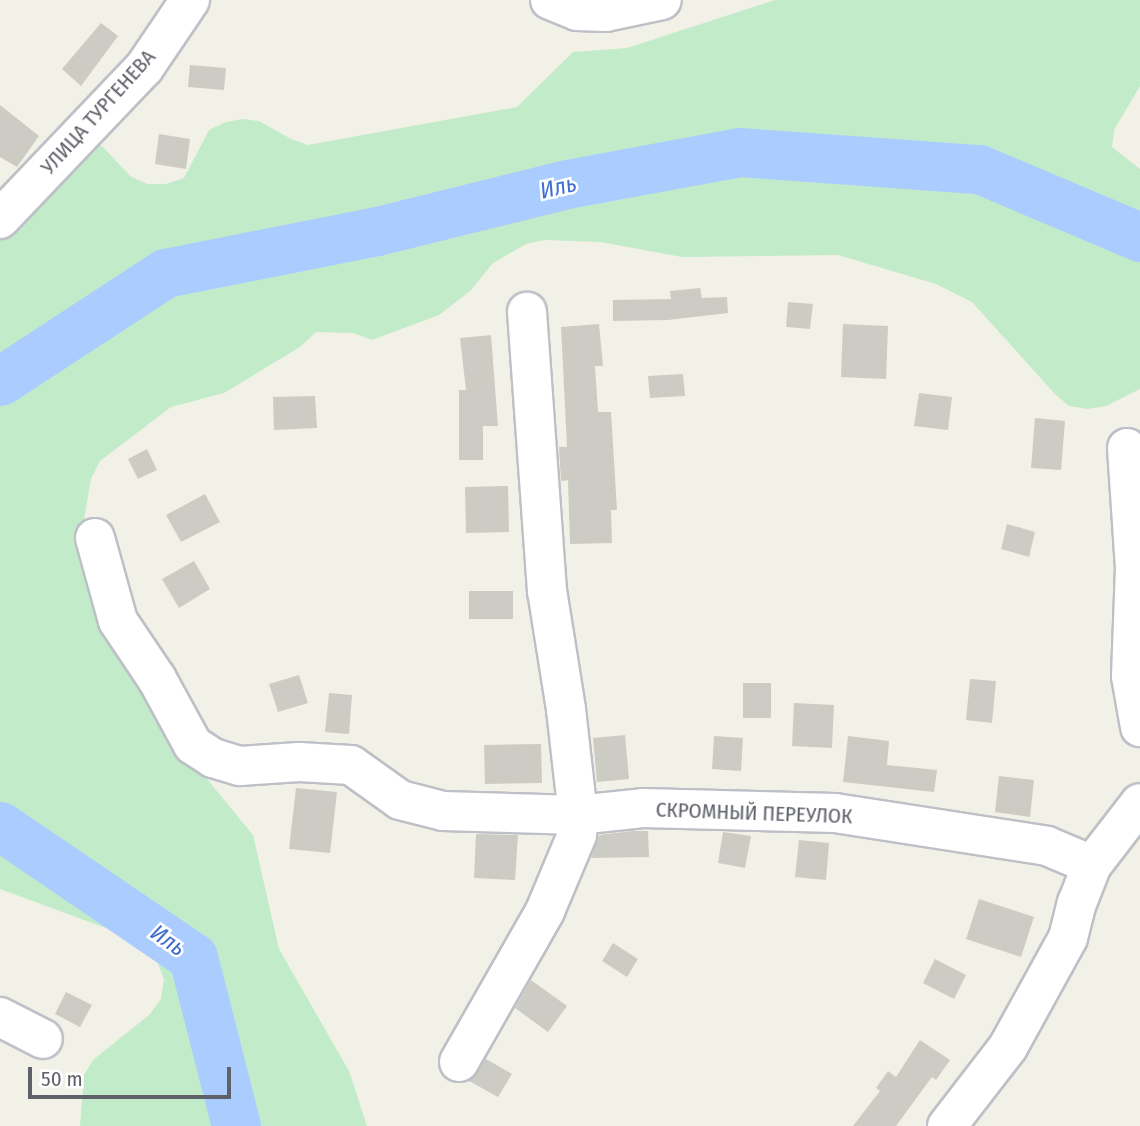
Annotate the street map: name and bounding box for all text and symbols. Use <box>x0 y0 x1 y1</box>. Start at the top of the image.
street label: УЛИЦА ТУРГЕНЕВА <box>35 45 161 179</box>
water label: Иль <box>537 169 579 205</box>
street label: СКРОМНЫЙ ПЕРЕУЛОК <box>655 797 853 829</box>
water label: Иль <box>145 918 191 962</box>
scale bar <box>32 1052 234 1096</box>
text: 50 m <box>41 1066 83 1092</box>

